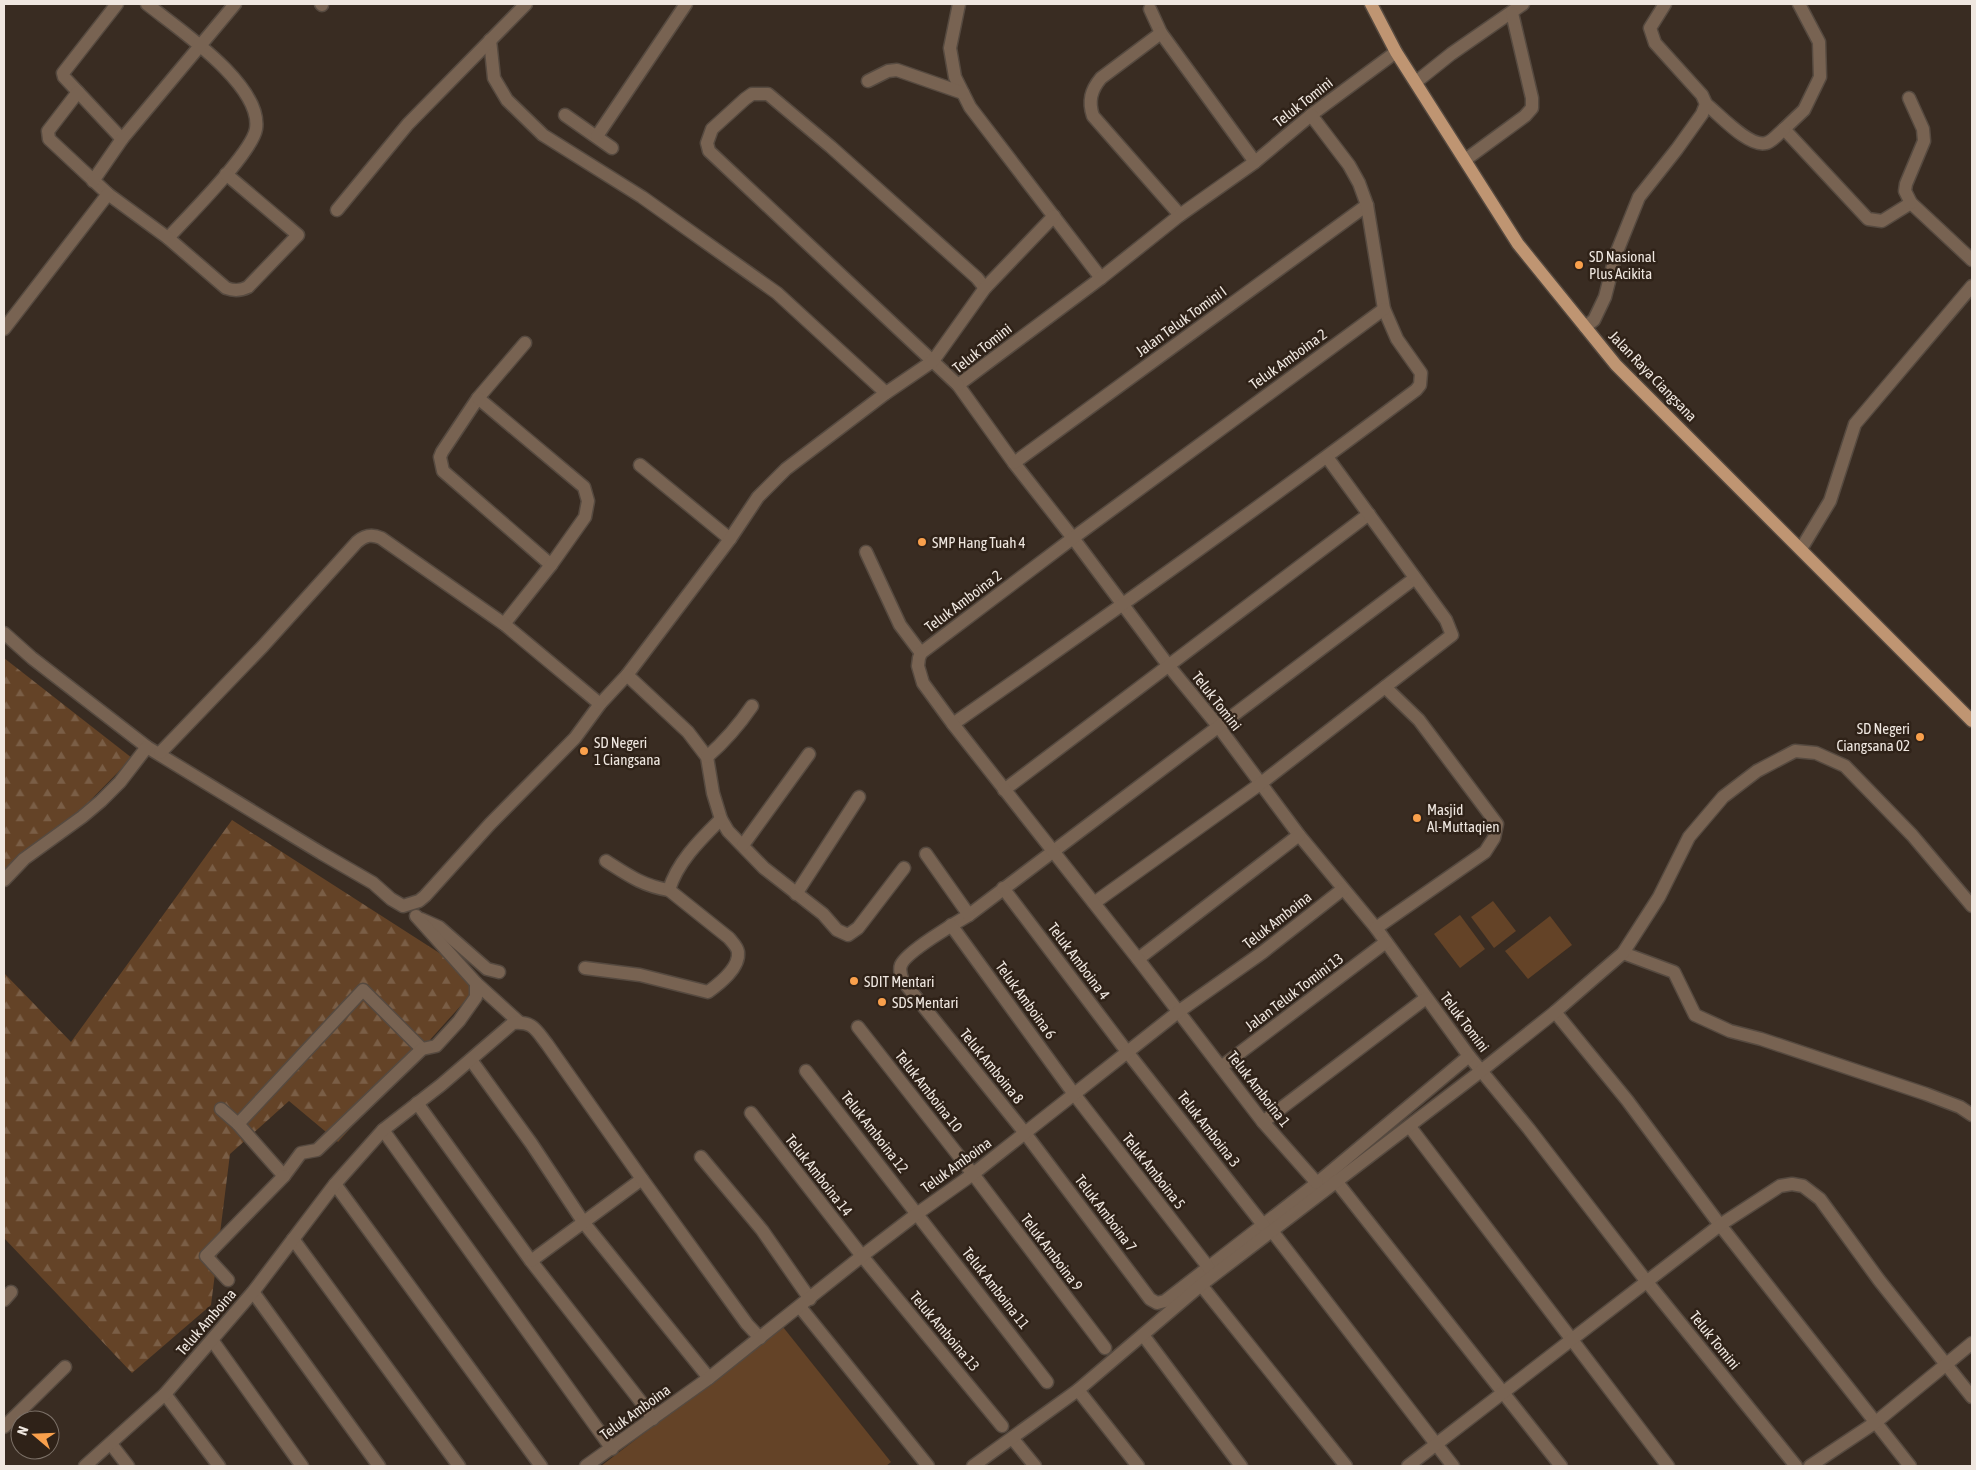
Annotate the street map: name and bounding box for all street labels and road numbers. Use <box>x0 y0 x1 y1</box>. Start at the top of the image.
street label: Teluk Tomini <box>1270 74 1336 130</box>
street label: Jalan Teluk Tomini I <box>1132 282 1230 360</box>
street label: Teluk Tomini <box>949 320 1015 376</box>
street label: Teluk Amboina 2 <box>1246 325 1330 393</box>
street label: Jalan Raya Ciangsana <box>1606 327 1700 425</box>
street label: Teluk Amboina 2 <box>921 567 1005 635</box>
street label: Teluk Tomini <box>1189 668 1245 734</box>
street label: Teluk Amboina <box>1239 888 1315 952</box>
street label: Teluk Amboina 4 <box>1045 919 1113 1003</box>
street label: Jalan Teluk Tomini 13 <box>1242 950 1346 1034</box>
street label: Teluk Amboina 6 <box>992 958 1060 1042</box>
street label: Teluk Tomini <box>1437 989 1493 1055</box>
street label: Teluk Amboina 8 <box>957 1025 1027 1107</box>
street label: Teluk Amboina 10 <box>892 1047 966 1135</box>
street label: Teluk Amboina 1 <box>1224 1048 1294 1130</box>
street label: Teluk Amboina 12 <box>838 1088 912 1176</box>
street label: Teluk Amboina 3 <box>1174 1088 1244 1170</box>
street label: Teluk Amboina 5 <box>1119 1130 1189 1212</box>
street label: Teluk Amboina 14 <box>782 1131 856 1219</box>
street label: Teluk Amboina <box>918 1134 994 1196</box>
street label: Teluk Amboina 7 <box>1072 1171 1140 1255</box>
street label: Teluk Amboina 9 <box>1018 1210 1086 1294</box>
street label: Teluk Amboina 11 <box>959 1244 1033 1332</box>
street label: Teluk Amboina <box>173 1285 239 1359</box>
street label: Teluk Amboina 13 <box>907 1288 983 1374</box>
street label: Teluk Tomini <box>1686 1307 1744 1373</box>
street label: Teluk Amboina <box>597 1381 673 1443</box>

